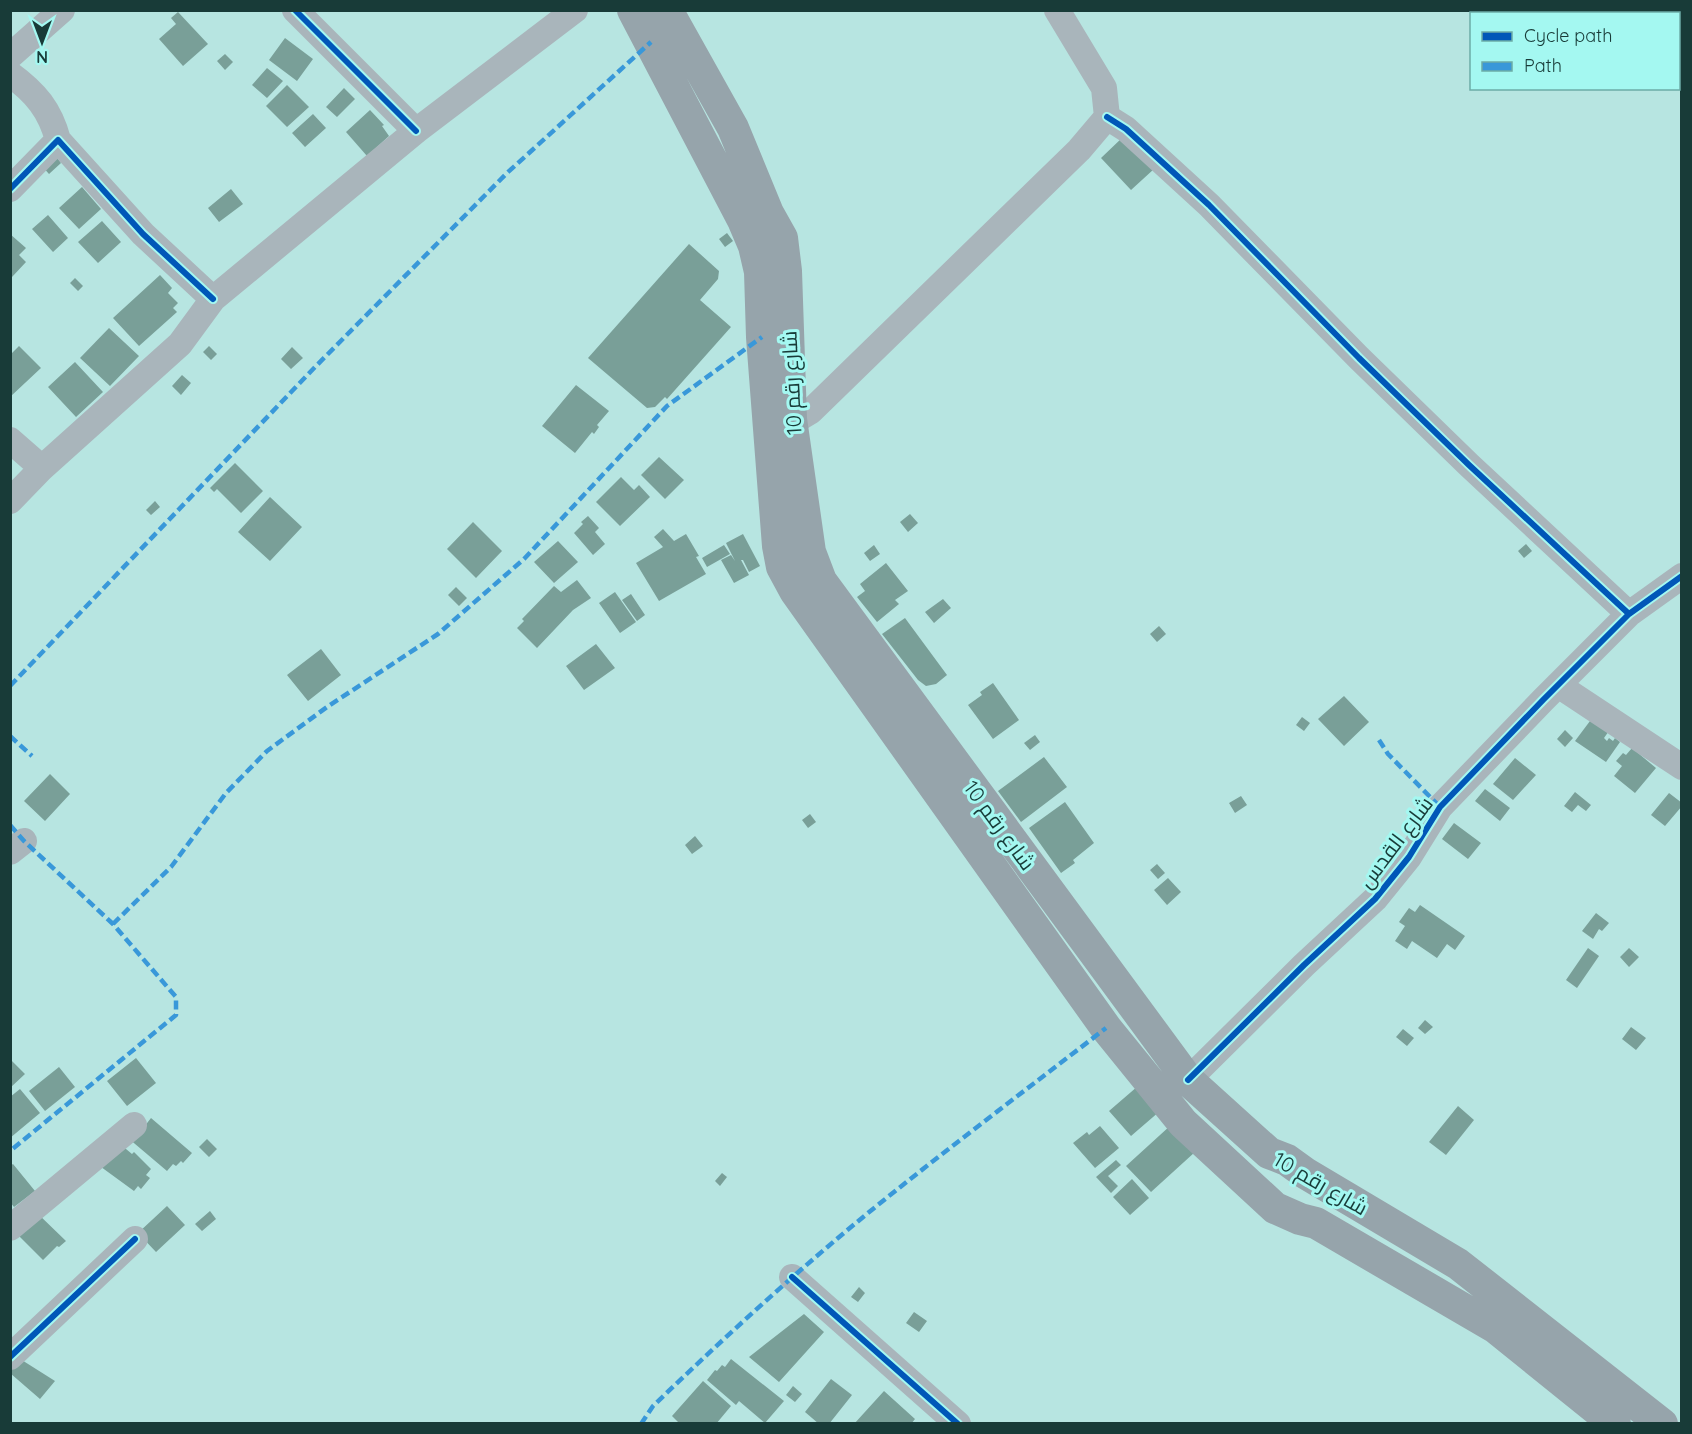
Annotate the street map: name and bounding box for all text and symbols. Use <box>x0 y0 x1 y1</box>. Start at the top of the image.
north arrow <box>12 12 72 72</box>
legend <box>1470 12 1680 90</box>
text: Cycle path <box>1524 24 1612 47</box>
text: N <box>36 47 48 67</box>
text: Path <box>1524 54 1562 77</box>
street label: شارع رقم 10 <box>775 330 809 436</box>
street label: شارع رقم 10 <box>957 775 1041 876</box>
street label: شارع القدس <box>1352 791 1439 894</box>
street label: شارع رقم 10 <box>1268 1146 1373 1222</box>

